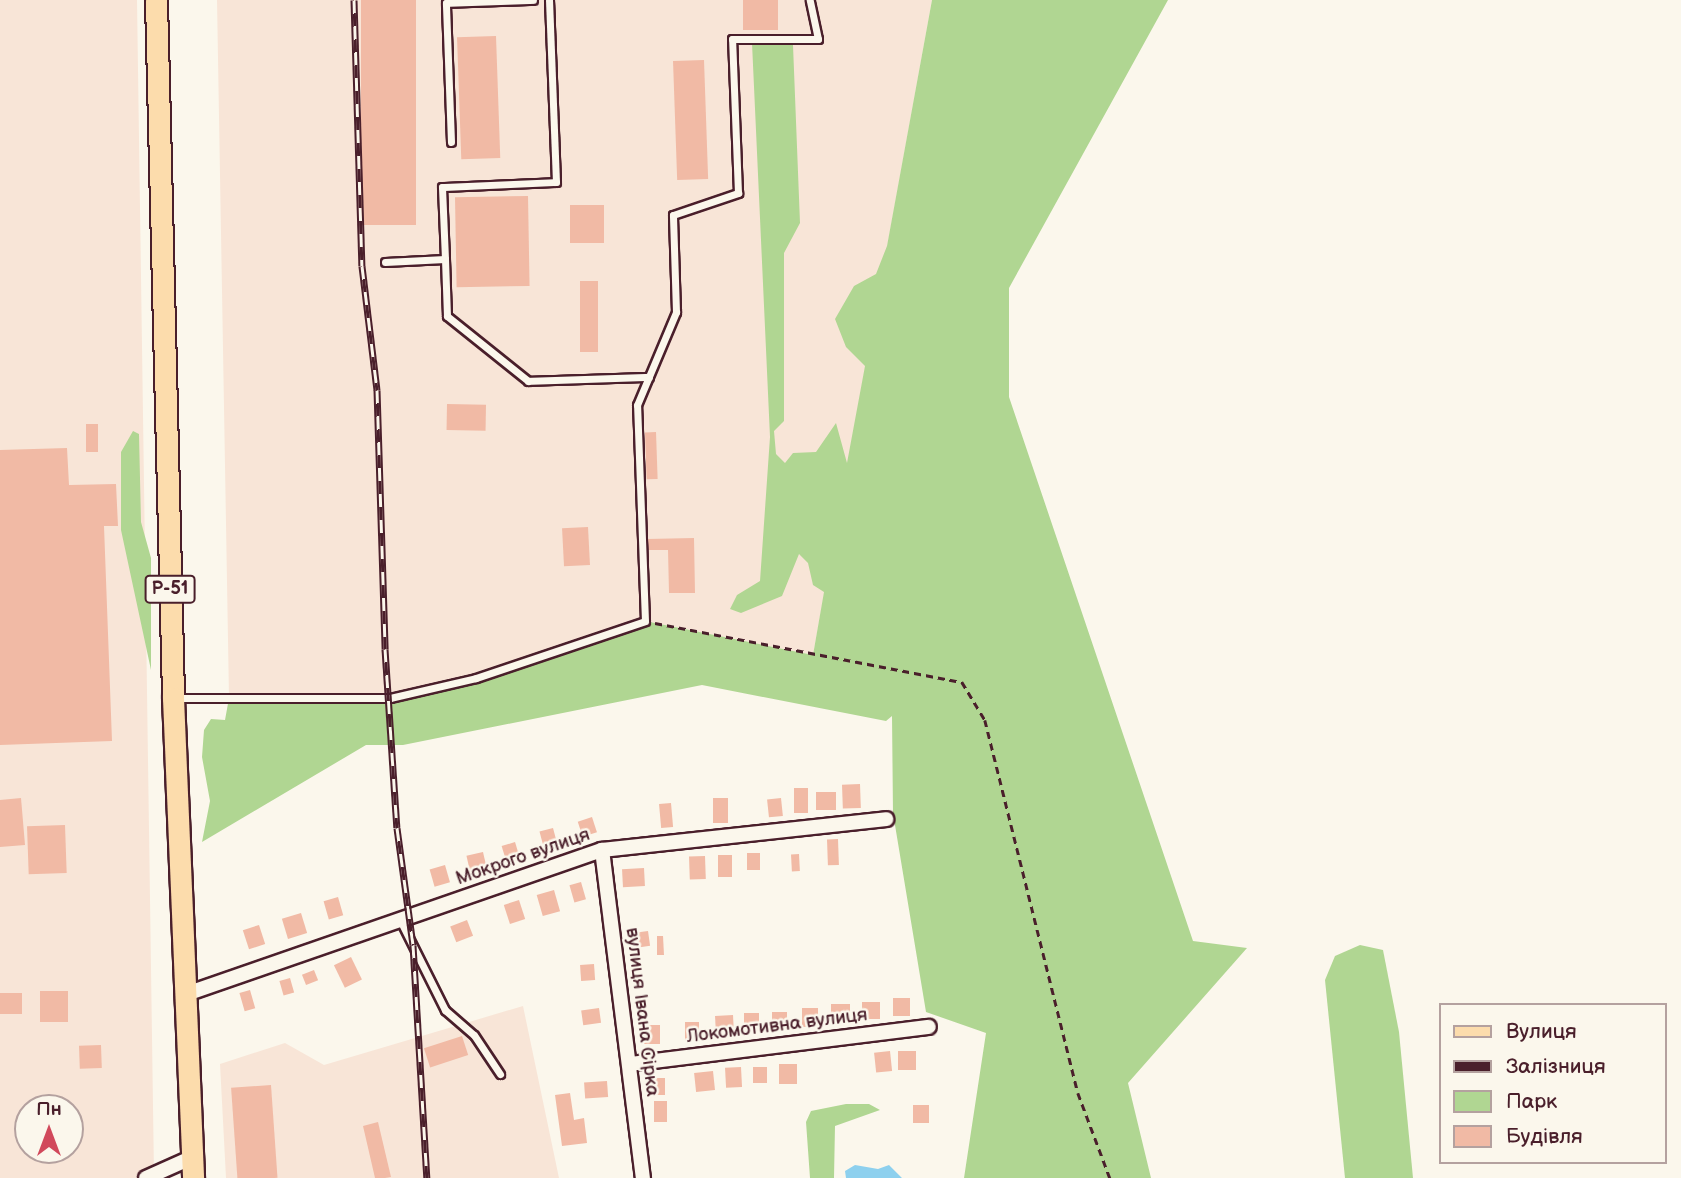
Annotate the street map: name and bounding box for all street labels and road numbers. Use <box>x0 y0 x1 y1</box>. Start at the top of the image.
road number: Р-51 <box>144 574 196 604</box>
street label: Мокрого вулиця <box>453 823 593 891</box>
street label: вулиця Івана Сірка <box>620 926 664 1098</box>
street label: Локомотивна вулиця <box>685 1004 869 1048</box>

